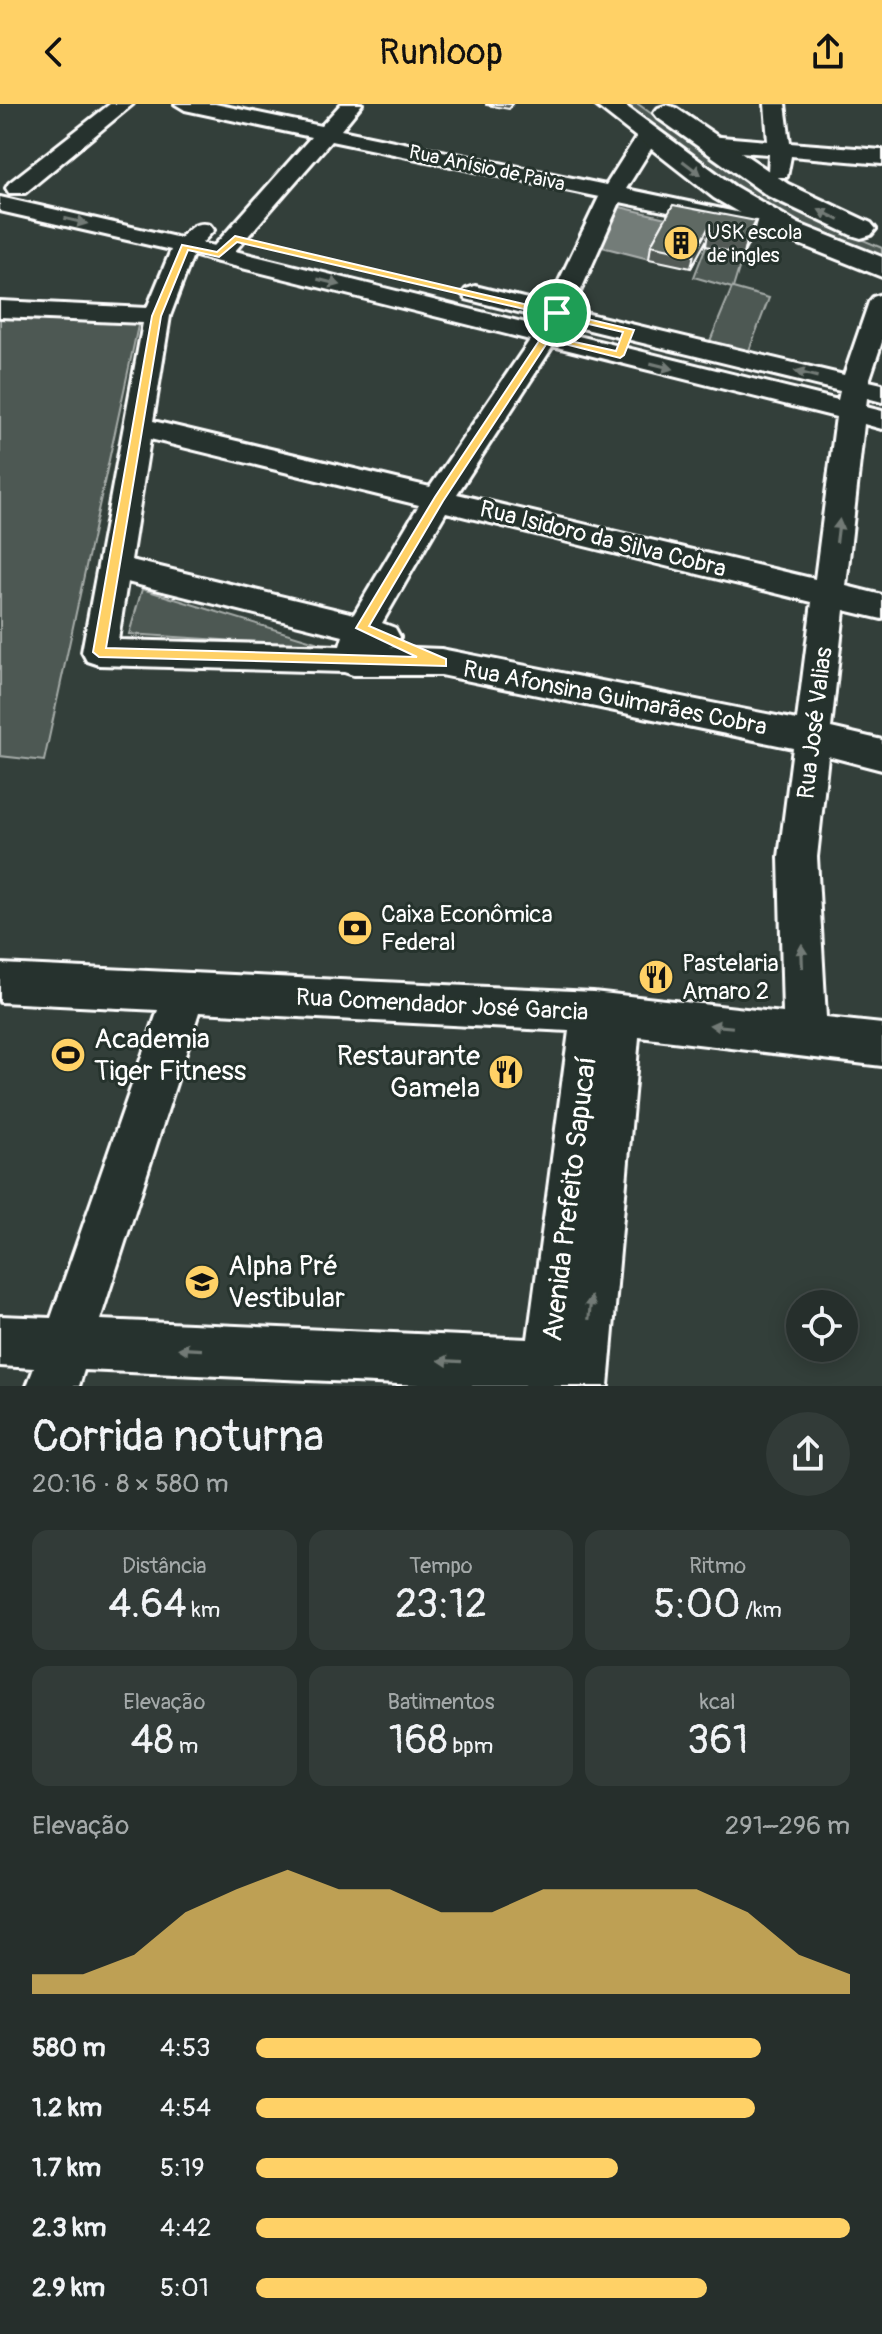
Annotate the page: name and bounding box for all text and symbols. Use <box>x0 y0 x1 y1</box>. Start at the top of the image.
icon: back <box>32 30 76 74</box>
text: Runloop <box>379 30 503 75</box>
icon: share <box>806 30 850 74</box>
street label: Rua Anísio de Paiva <box>407 139 567 197</box>
one-way arrow <box>681 160 702 175</box>
one-way arrow <box>818 208 841 222</box>
one-way arrow <box>64 215 89 228</box>
place label: USK escola de ingles <box>707 220 802 268</box>
building icon: USK escola de ingles <box>662 224 700 262</box>
one-way arrow <box>316 277 341 289</box>
pin <box>523 279 591 347</box>
icon: arrive <box>535 291 579 335</box>
one-way arrow <box>650 360 675 372</box>
one-way arrow <box>794 368 819 380</box>
street label: Rua Isidoro da Silva Cobra <box>477 494 729 584</box>
one-way arrow <box>832 518 845 543</box>
street label: Rua José Valias <box>791 645 839 801</box>
street label: Rua Afonsina Guimarães Cobra <box>461 654 769 742</box>
place label: Caixa Econômica Federal <box>381 900 553 957</box>
bank icon: Caixa Econômica Federal <box>336 909 374 947</box>
one-way arrow <box>795 943 808 968</box>
place label: Pastelaria Amaro 2 <box>682 949 779 1006</box>
restaurant icon: Pastelaria Amaro 2 <box>637 958 675 996</box>
street label: Rua Comendador José Garcia <box>295 983 589 1027</box>
one-way arrow <box>708 1019 733 1032</box>
place label: Academia Tiger Fitness <box>94 1022 247 1089</box>
sports icon: Academia Tiger Fitness <box>49 1036 87 1074</box>
place label: Restaurante Gamela <box>337 1039 480 1106</box>
restaurant icon: Restaurante Gamela <box>487 1053 525 1091</box>
street label: Avenida Prefeito Sapucaí <box>535 1055 605 1343</box>
place label: Alpha Pré Vestibular <box>228 1249 345 1316</box>
school or university icon: Alpha Pré Vestibular <box>183 1263 221 1301</box>
map controls <box>786 1290 858 1362</box>
button: locate <box>786 1290 858 1362</box>
one-way arrow <box>583 1295 596 1320</box>
one-way arrow <box>177 1343 202 1356</box>
one-way arrow <box>437 1354 462 1367</box>
text: Corrida noturna <box>32 1410 324 1465</box>
button: share <box>766 1412 850 1496</box>
text: 20:16 · 8 × 580 m <box>32 1468 229 1500</box>
text: Distância <box>122 1552 207 1580</box>
text: Tempo <box>409 1552 473 1580</box>
text: Ritmo <box>689 1552 746 1580</box>
text: 4.64 <box>108 1580 187 1629</box>
text: 23:12 <box>395 1580 487 1629</box>
text: 5:00 <box>653 1580 740 1629</box>
text: km <box>187 1596 220 1624</box>
text: /km <box>740 1596 782 1624</box>
text: Elevação <box>123 1688 205 1716</box>
text: Batimentos <box>388 1688 494 1716</box>
text: kcal <box>700 1688 736 1716</box>
text: 48 <box>130 1716 174 1765</box>
text: 168 <box>389 1716 448 1765</box>
text: 361 <box>687 1716 748 1765</box>
text: m <box>174 1732 198 1760</box>
text: bpm <box>448 1732 493 1760</box>
text: Elevação <box>32 1810 129 1842</box>
text: 291–296 m <box>725 1810 850 1842</box>
text: 580 m <box>32 2032 106 2064</box>
text: 4:53 <box>160 2032 211 2064</box>
text: 1.2 km <box>32 2092 102 2124</box>
text: 4:54 <box>160 2092 211 2124</box>
text: 1.7 km <box>32 2152 101 2184</box>
text: 5:19 <box>160 2152 205 2184</box>
text: 2.3 km <box>32 2212 106 2244</box>
text: 4:42 <box>160 2212 212 2244</box>
text: 2.9 km <box>32 2272 105 2304</box>
text: 5:01 <box>160 2272 209 2304</box>

